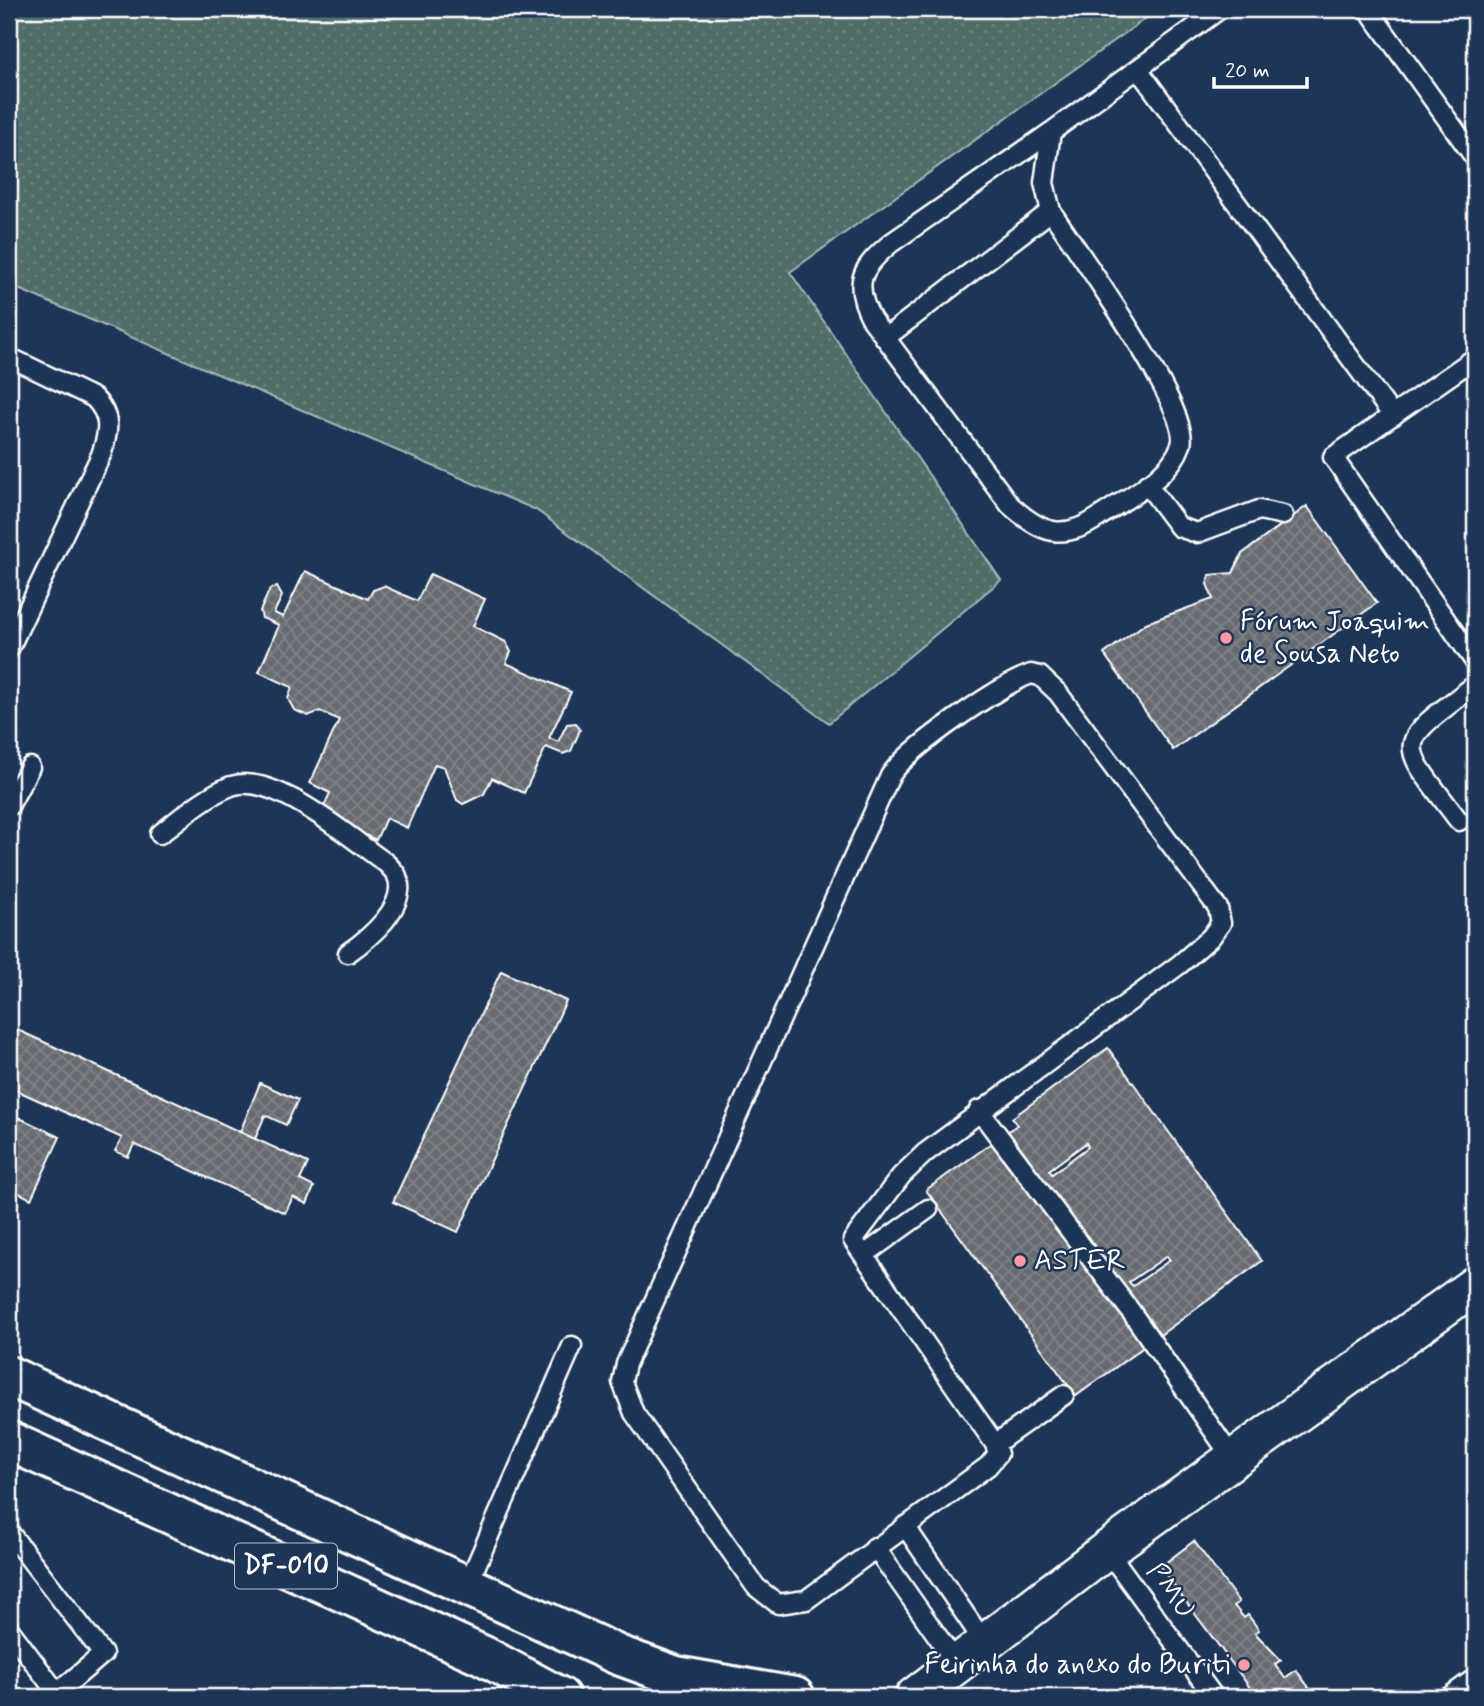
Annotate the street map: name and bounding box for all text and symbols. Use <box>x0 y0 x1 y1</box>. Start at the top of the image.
scale bar <box>1214 46 1307 90</box>
text: 20 m <box>1225 57 1270 85</box>
place label: Fórum Joaquim de Sousa Neto <box>1240 604 1430 673</box>
marker: Fórum Joaquim de Sousa Neto <box>1218 630 1234 646</box>
place label: ASTER <box>1034 1243 1125 1280</box>
marker: ASTER <box>1012 1253 1028 1269</box>
road number: DF-010 <box>235 1544 337 1588</box>
street label: PMU <box>1137 1555 1203 1627</box>
place label: Feirinha do anexo do Buriti <box>924 1647 1230 1684</box>
marker: Feirinha do anexo do Buriti <box>1236 1657 1252 1673</box>

